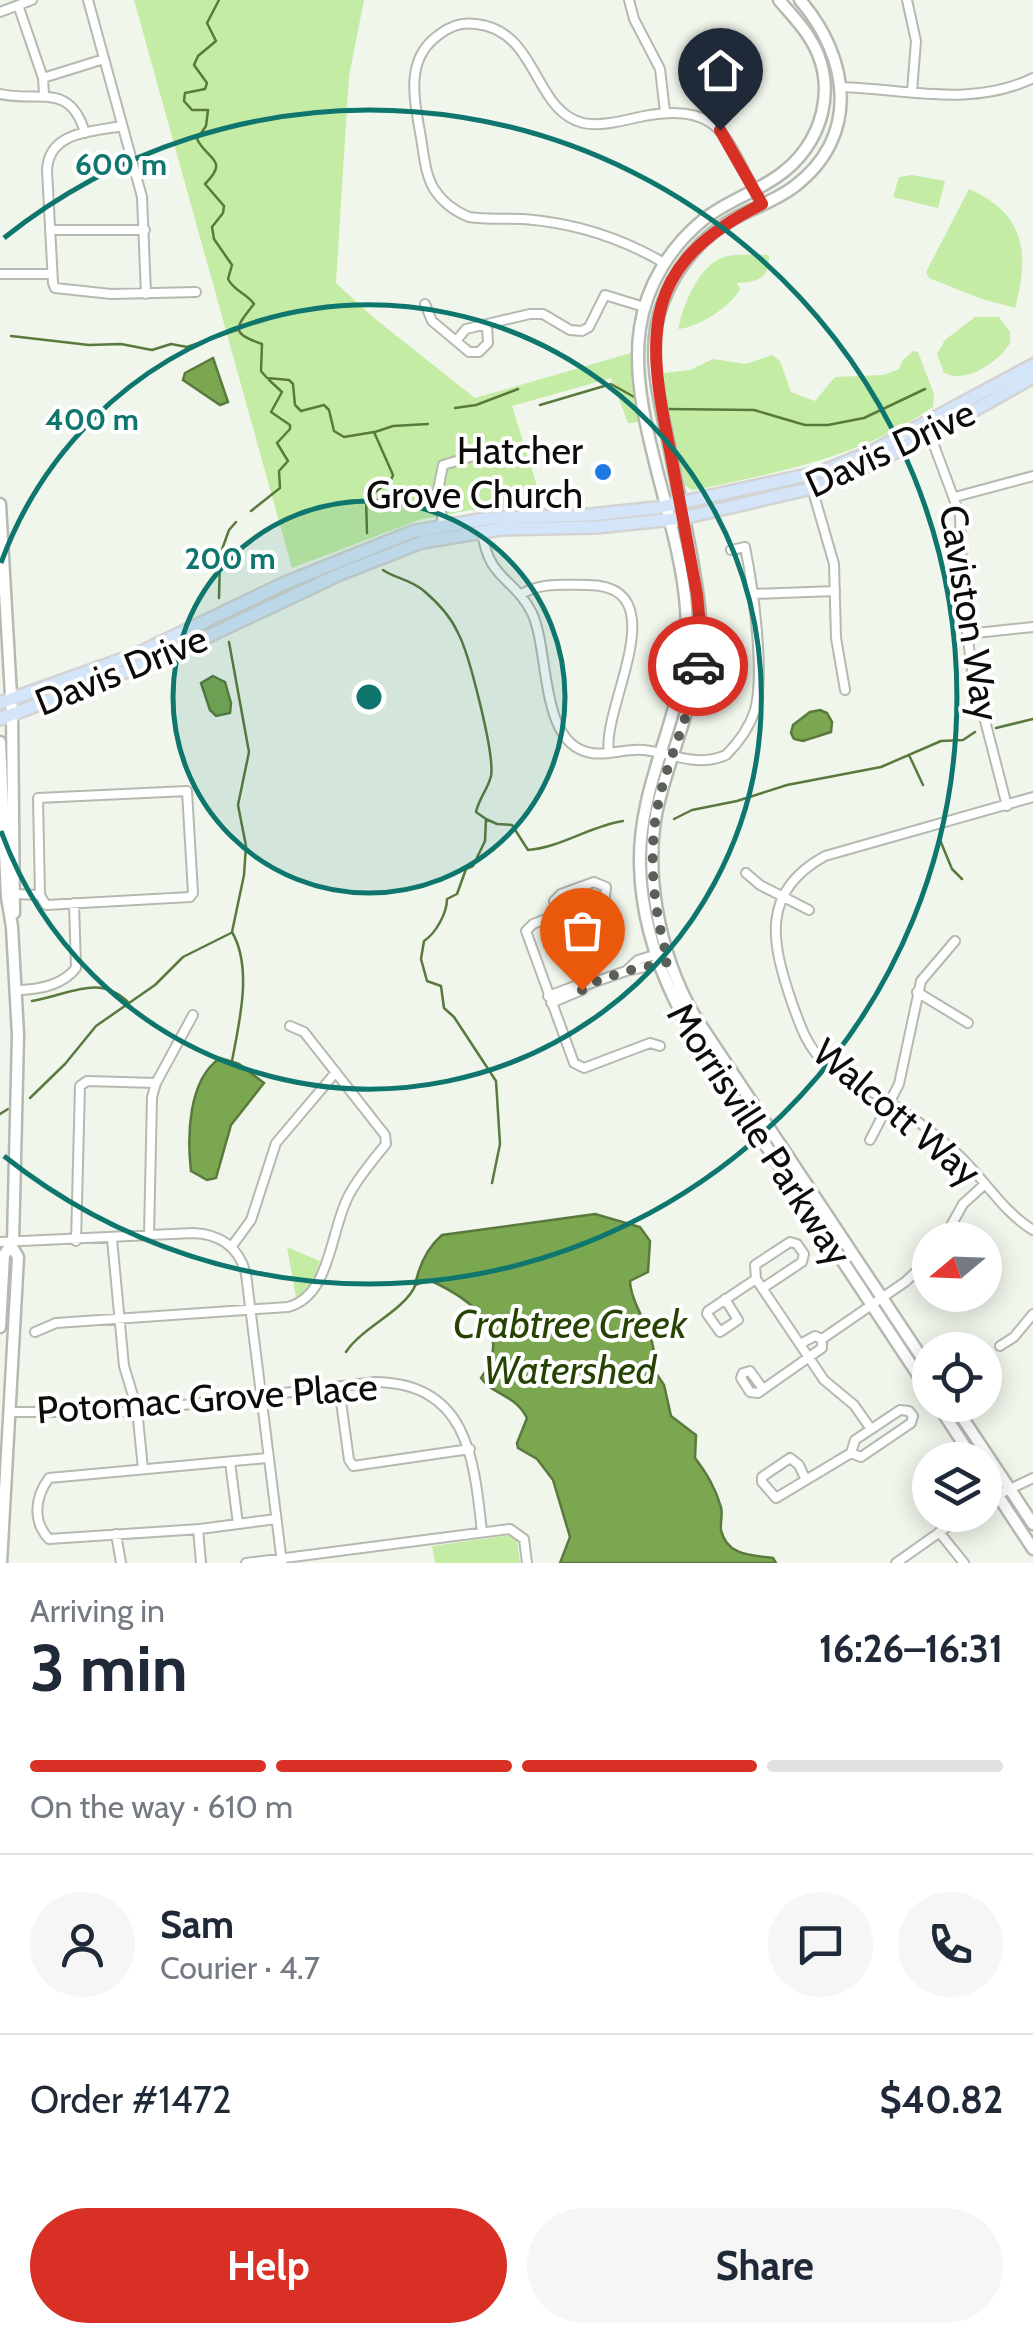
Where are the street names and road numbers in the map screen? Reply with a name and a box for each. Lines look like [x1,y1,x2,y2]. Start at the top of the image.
street label: Davis Drive [798,388,982,508]
street label: Caviston Way [930,502,1010,724]
street label: Davis Drive [28,614,214,726]
street label: Morrisville Parkway [657,994,863,1274]
street label: Walcott Way [804,1028,990,1196]
street label: Potomac Grove Place [35,1363,379,1433]

